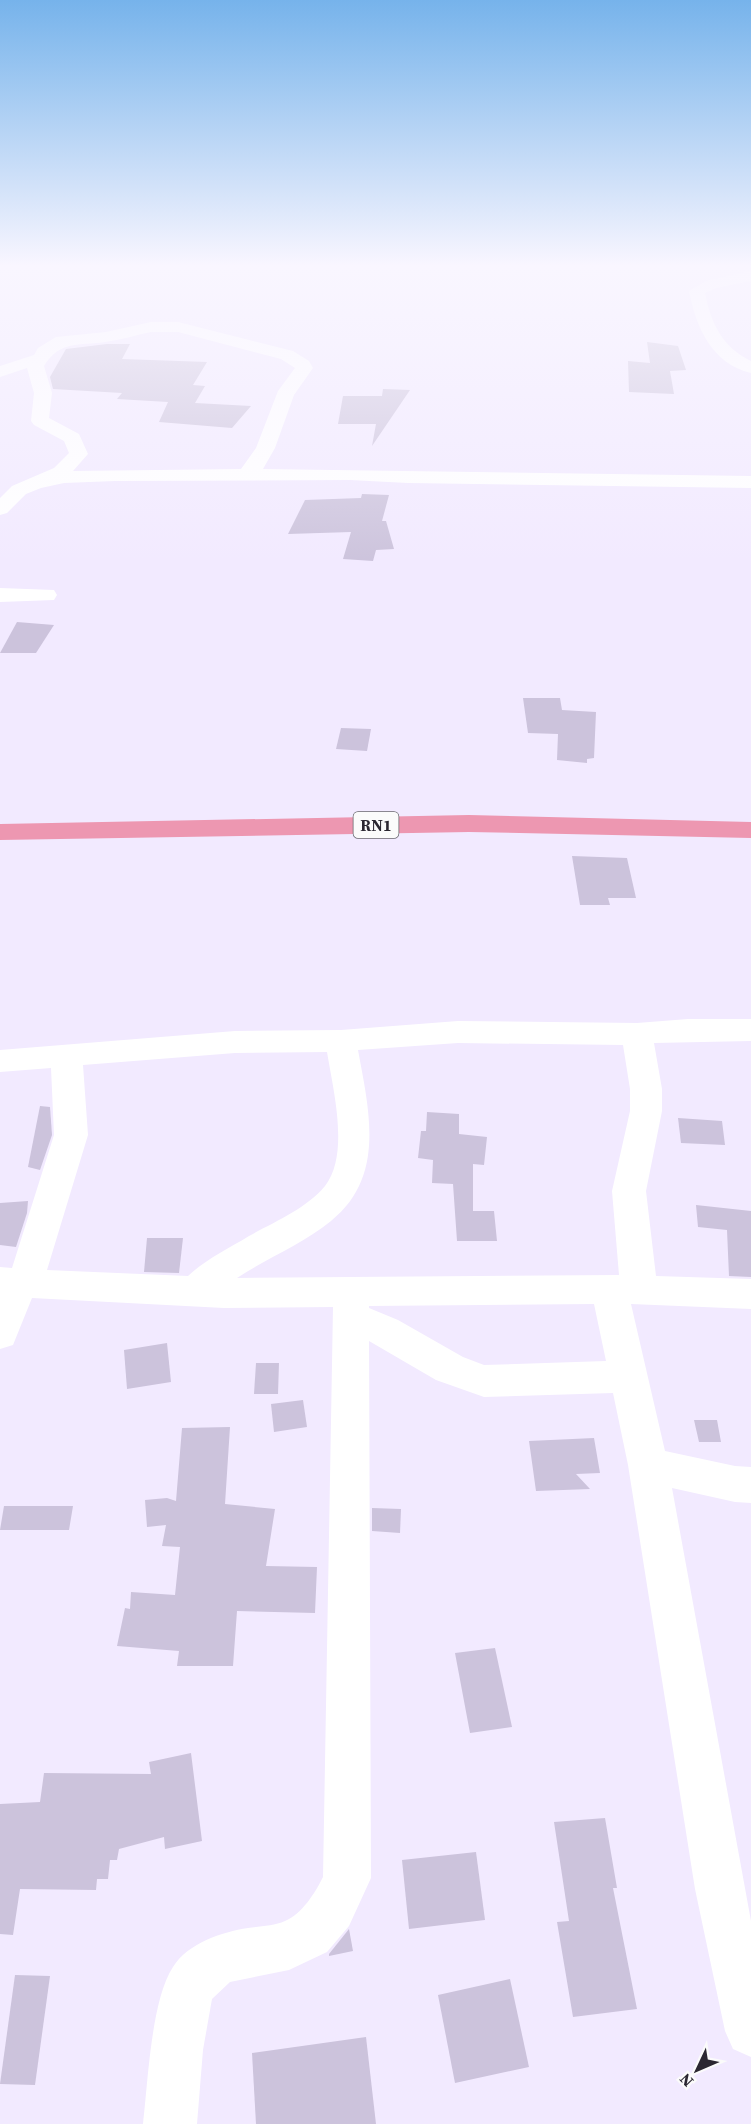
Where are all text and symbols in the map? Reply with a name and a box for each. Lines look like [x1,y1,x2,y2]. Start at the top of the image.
road number: RN1 [354,812,398,838]
north arrow [667,2040,727,2100]
text: N [674,2068,698,2092]

